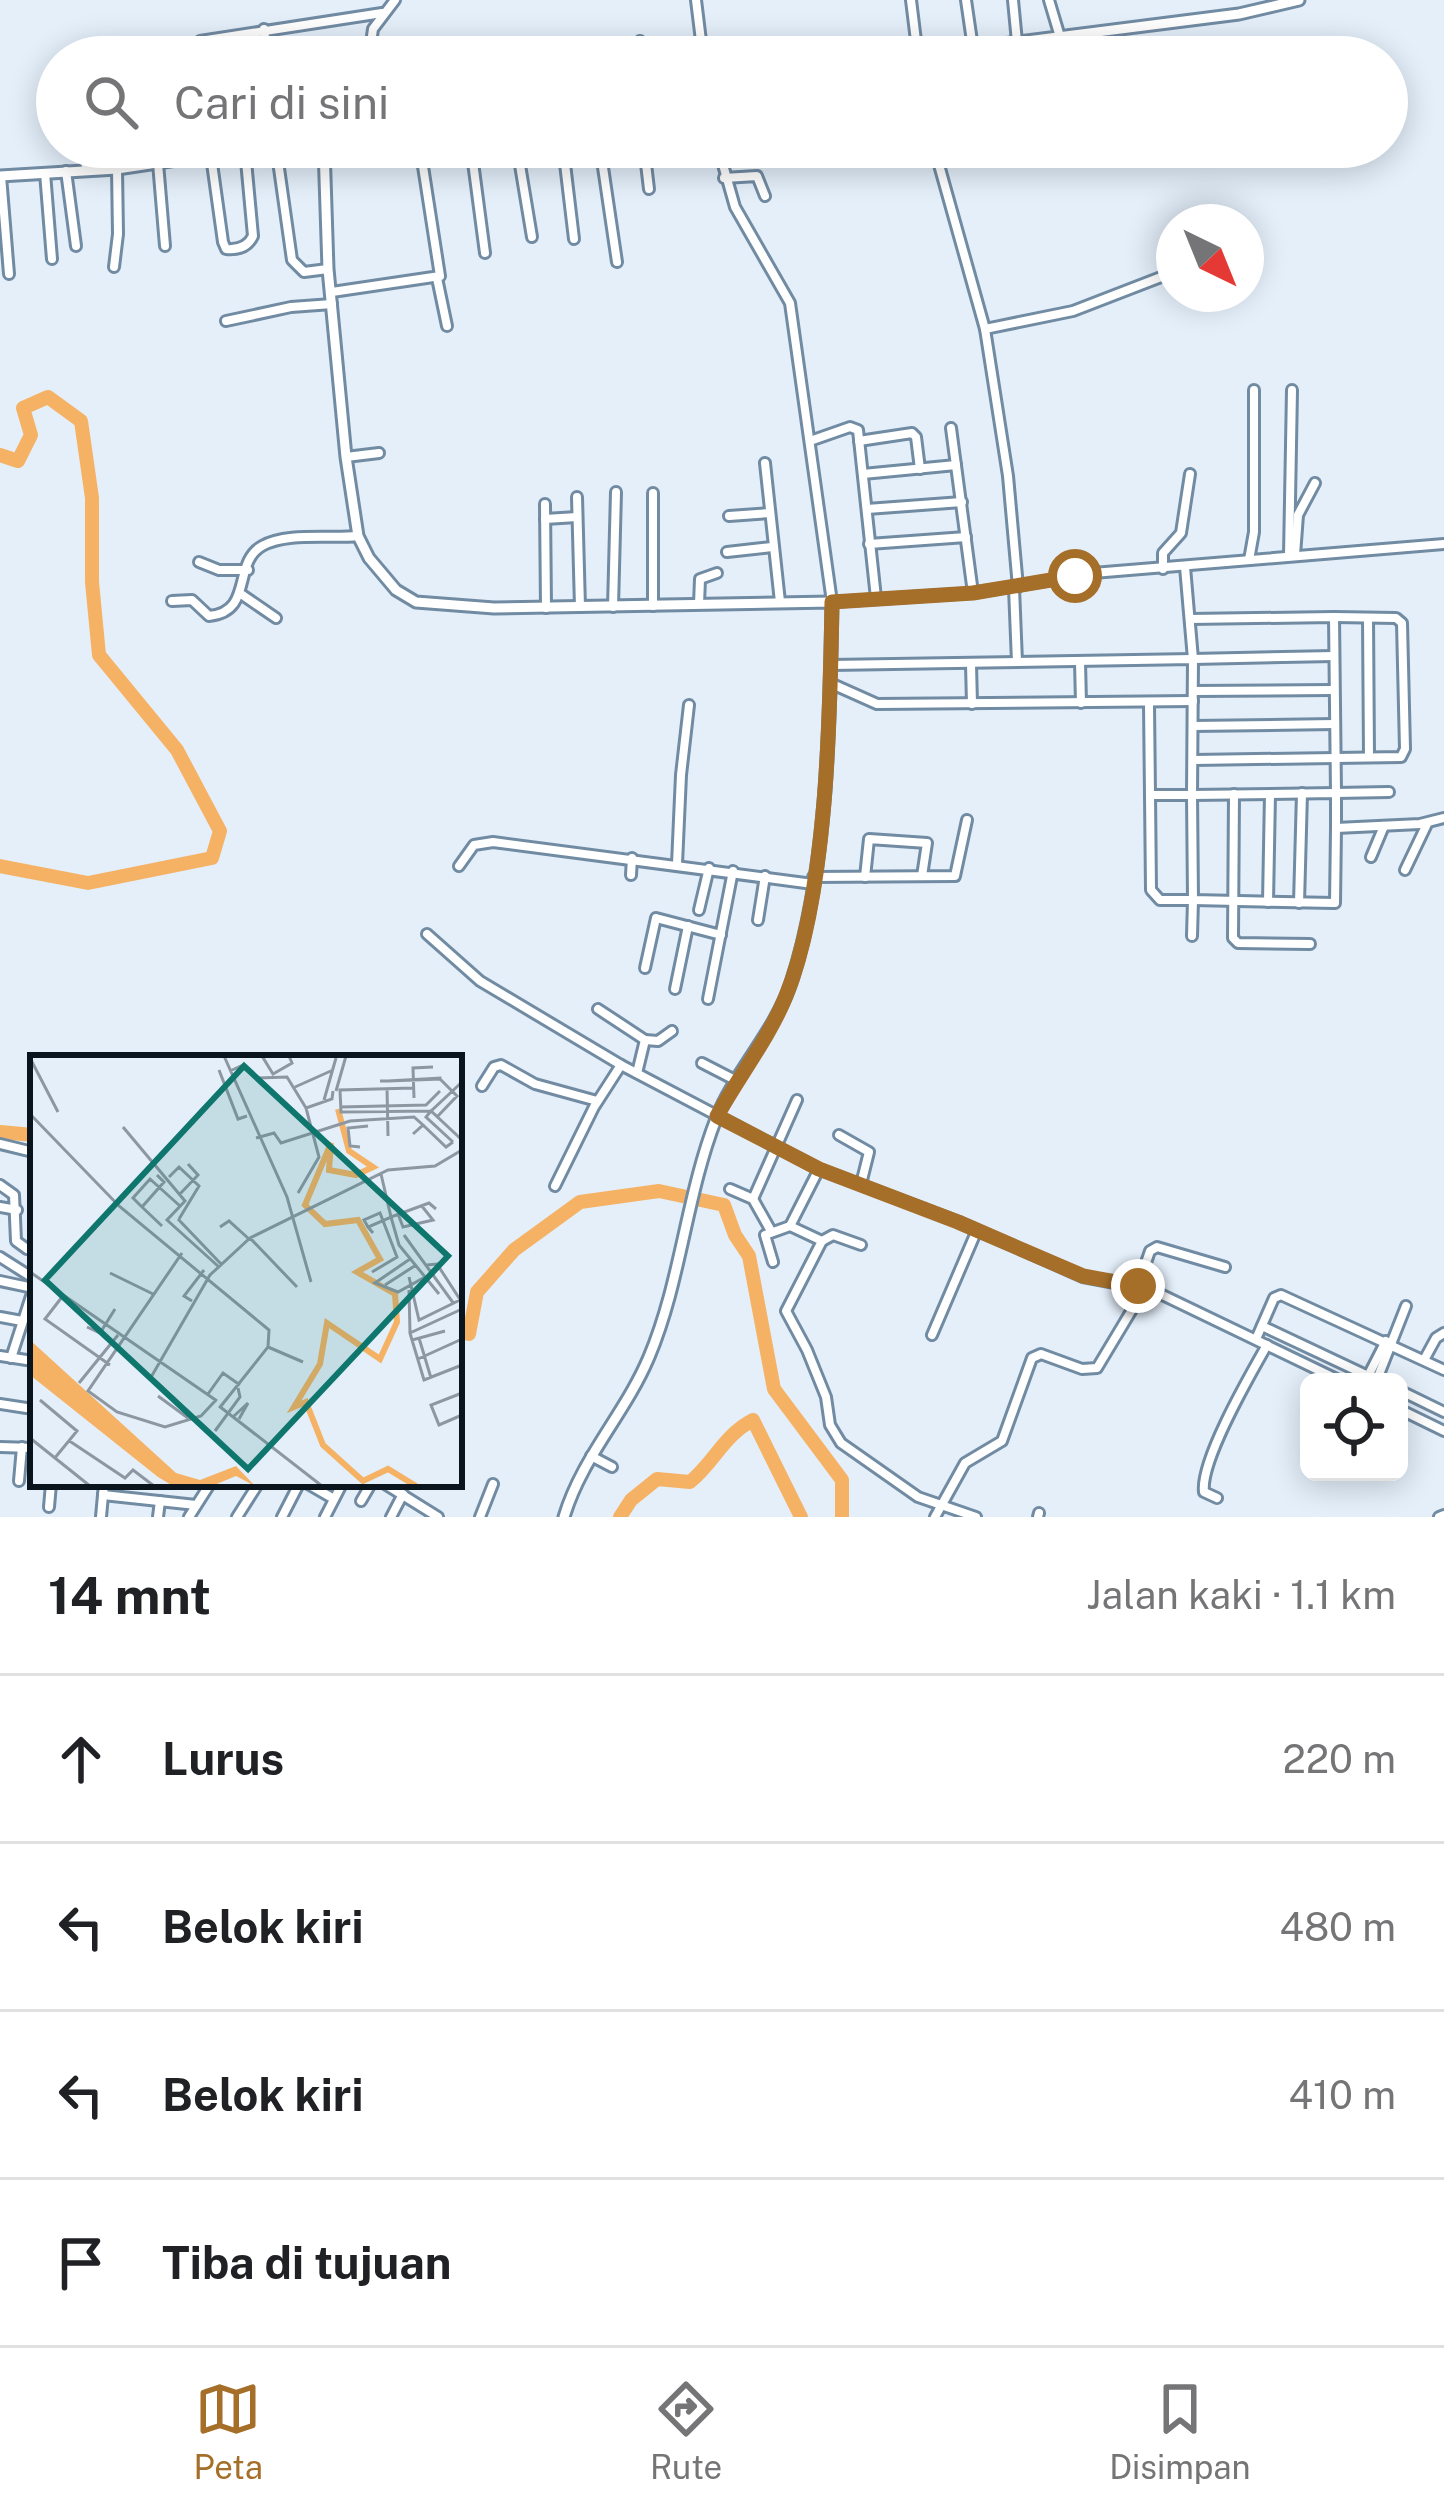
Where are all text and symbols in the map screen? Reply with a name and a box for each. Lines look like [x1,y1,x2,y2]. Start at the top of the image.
search box [36,36,1408,168]
icon: search [78,69,144,135]
text: Cari di sini [174,76,389,129]
north arrow [1156,204,1264,312]
route start [1048,549,1102,603]
inset map [30,1055,462,1487]
route end [1111,1259,1165,1313]
map controls [1300,1373,1408,1481]
button: locate [1300,1373,1408,1481]
text: 14 mnt [48,1566,211,1625]
text: Jalan kaki · 1.1 km [1086,1572,1396,1618]
icon: ahead [48,1726,114,1792]
text: Lurus [162,1732,284,1785]
text: 220 m [1282,1736,1396,1782]
icon: left [48,1894,114,1960]
text: Belok kiri [162,1900,363,1953]
text: 480 m [1279,1904,1396,1950]
icon: left [48,2062,114,2128]
text: Belok kiri [162,2068,363,2121]
text: 410 m [1289,2072,1396,2118]
icon: arrive [48,2230,114,2296]
text: Tiba di tujuan [162,2236,451,2289]
tab: Peta [193,2376,263,2486]
tab: Rute [650,2376,722,2486]
tab: Disimpan [1109,2376,1251,2486]

